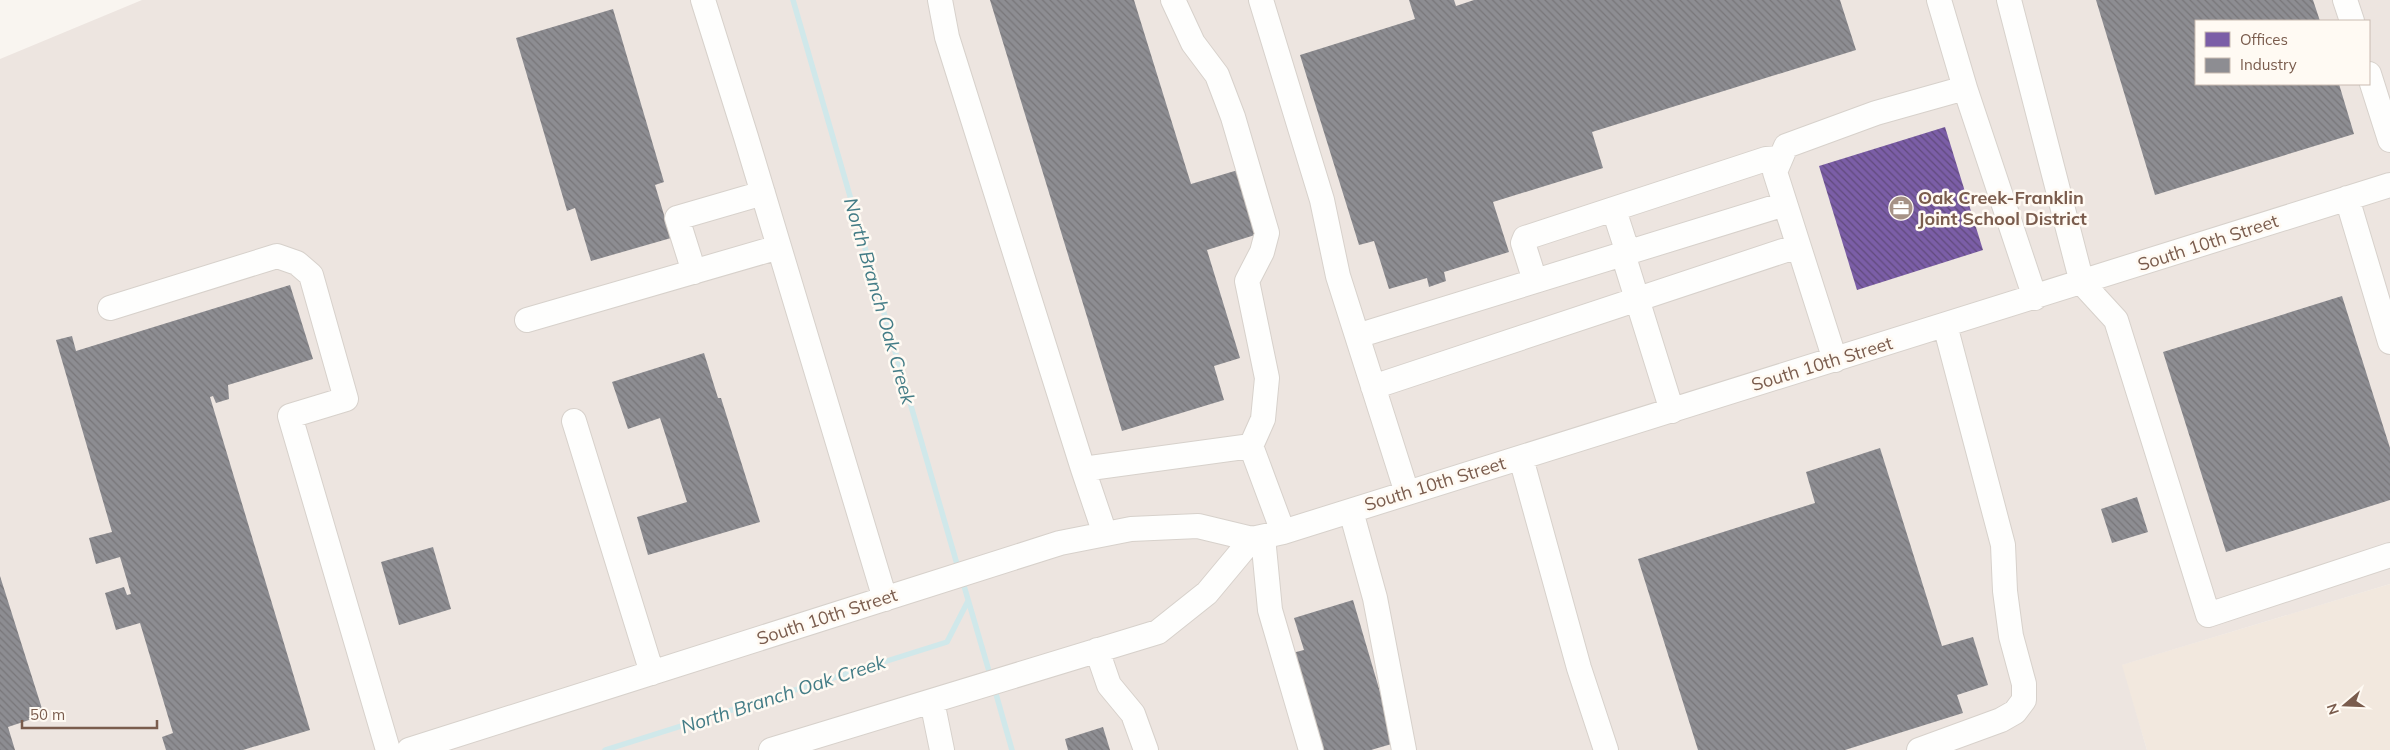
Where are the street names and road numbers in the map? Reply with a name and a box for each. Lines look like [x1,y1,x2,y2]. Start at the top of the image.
street label: South 10th Street [2135,209,2281,276]
street label: South 10th Street [1749,331,1895,396]
street label: South 10th Street [1362,451,1508,516]
street label: South 10th Street [754,583,900,650]

